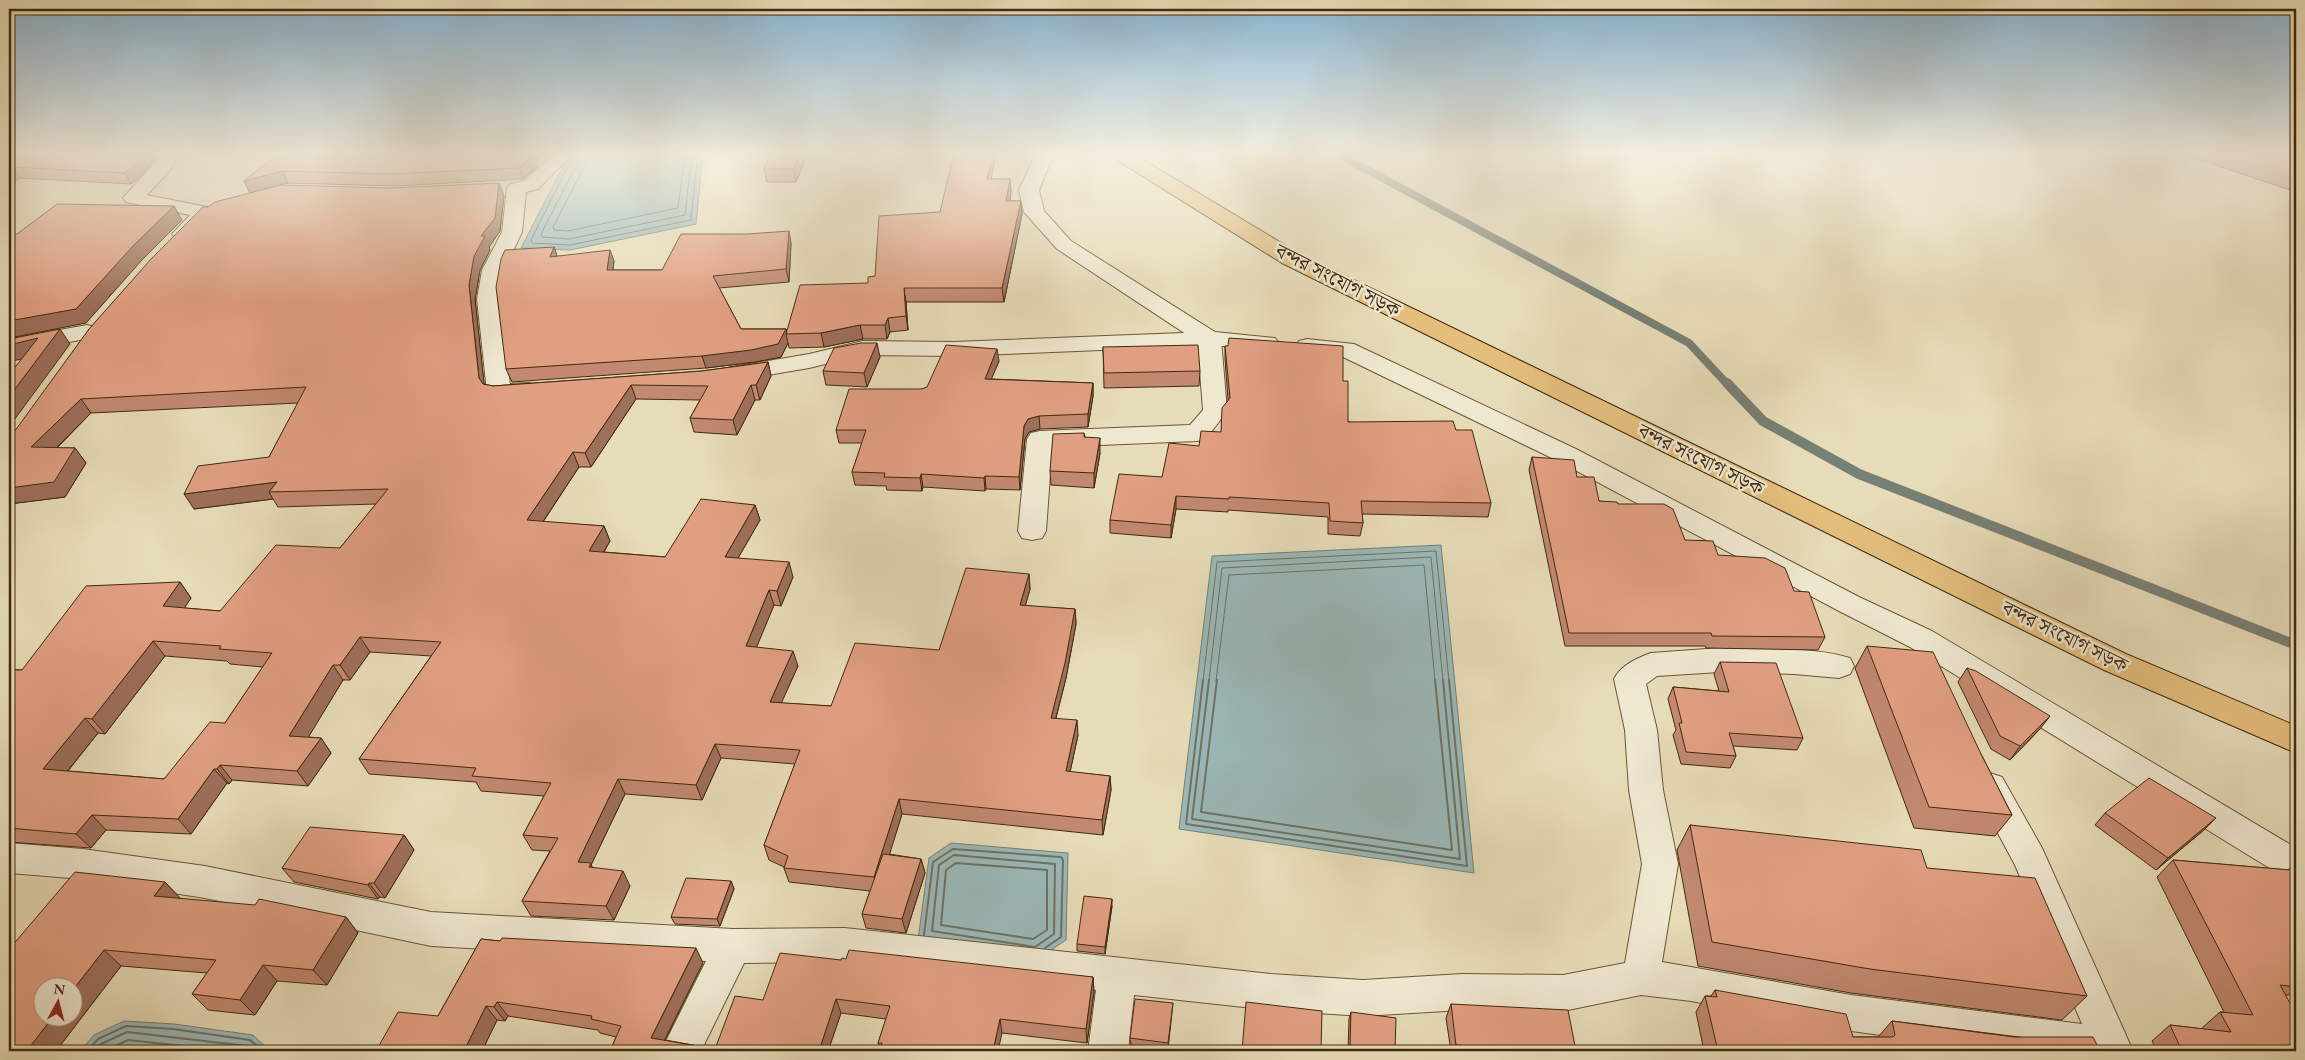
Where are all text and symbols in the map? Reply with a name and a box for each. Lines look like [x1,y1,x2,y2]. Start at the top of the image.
street label: বন্দর সংযোগ সড়ক [1270,237,1406,323]
street label: বন্দর সংযোগ সড়ক [1633,417,1769,501]
street label: বন্দর সংযোগ সড়ক [1997,594,2133,678]
north arrow [32,978,82,1028]
text: N [53,979,67,999]

